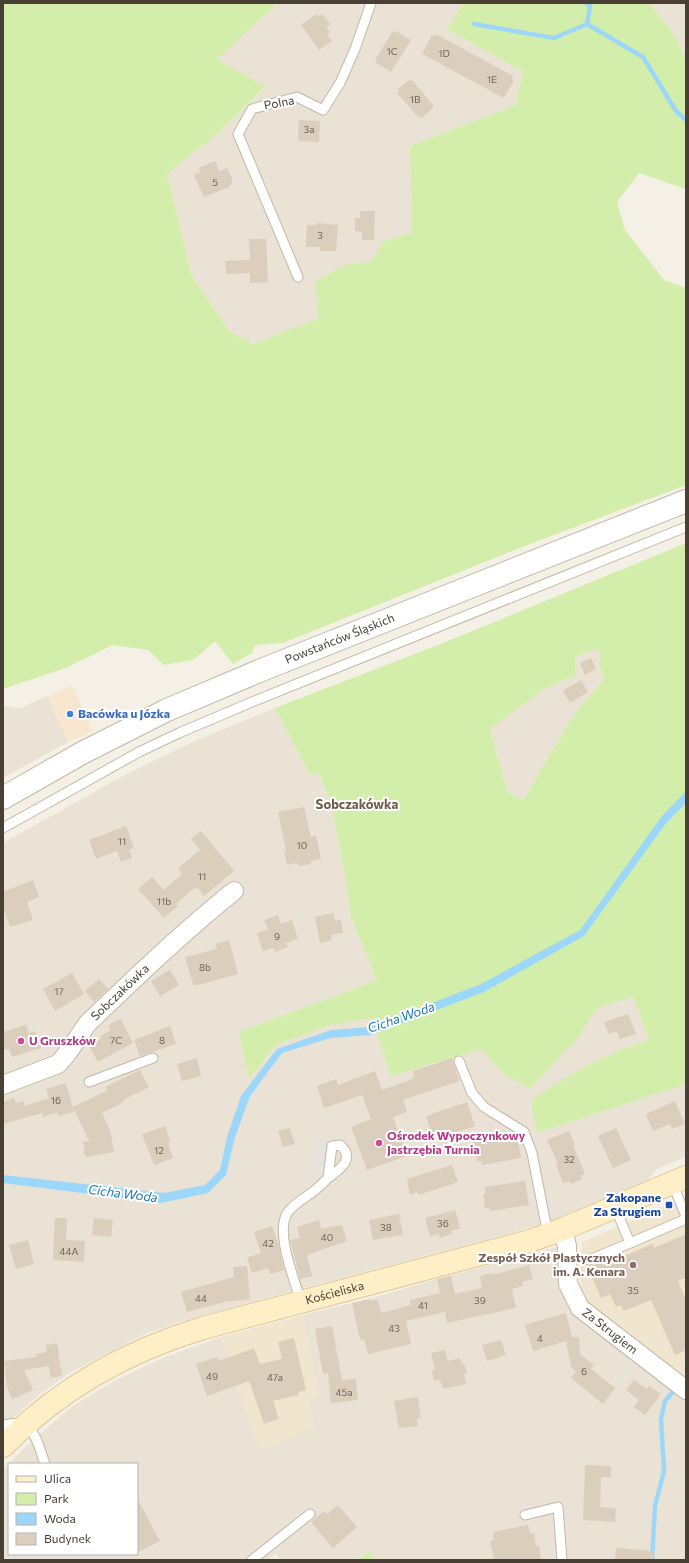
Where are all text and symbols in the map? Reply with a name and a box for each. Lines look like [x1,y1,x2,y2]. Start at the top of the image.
house number: 1C [386,45,398,57]
house number: 1D [438,47,450,59]
house number: 1E [487,73,497,85]
street label: Polna [262,92,295,112]
house number: 1B [410,93,421,105]
house number: 3a [304,123,314,135]
house number: 5 [212,176,218,188]
house number: 3 [317,229,323,241]
street label: Powstańców Śląskich [283,610,396,666]
place label: Bacówka u Józka [78,706,170,721]
marker: Bacówka u Józka [65,709,75,719]
district label: Sobczakówka [316,796,399,812]
house number: 11 [118,835,126,847]
house number: 10 [297,839,307,851]
house number: 11 [198,870,206,882]
house number: 11b [157,895,171,907]
house number: 9 [274,930,280,942]
street label: Sobczakówka [87,961,152,1023]
house number: 8b [199,961,211,973]
house number: 17 [54,985,64,997]
water label: Cicha Woda [365,998,437,1036]
place label: U Gruszków [29,1033,96,1047]
house number: 7C [110,1034,122,1046]
house number: 8 [159,1034,165,1046]
marker: U Gruszków [16,1036,26,1046]
house number: 16 [51,1094,61,1106]
place label: Ośrodek Wypoczynkowy Jastrzębia Turnia [387,1128,526,1157]
marker: Ośrodek Wypoczynkowy Jastrzębia Turnia [374,1138,384,1148]
house number: 12 [154,1144,164,1156]
house number: 32 [563,1153,575,1165]
water label: Cicha Woda [87,1181,159,1205]
place label: Zakopane Za Strugiem [593,1190,661,1218]
marker: Zakopane Za Strugiem [664,1200,674,1210]
house number: 36 [437,1217,449,1229]
house number: 38 [380,1221,392,1233]
house number: 40 [321,1231,333,1243]
house number: 42 [262,1237,274,1249]
house number: 44A [60,1245,79,1257]
place label: Zespół Szkół Plastycznych im. A. Kenara [478,1250,625,1278]
marker: Zespół Szkół Plastycznych im. A. Kenara [628,1260,638,1270]
street label: Kościeliska [304,1278,365,1306]
house number: 35 [627,1284,639,1296]
house number: 44 [195,1292,207,1304]
house number: 39 [474,1294,486,1306]
house number: 41 [418,1299,428,1311]
street label: Za Strugiem [580,1304,641,1356]
house number: 43 [388,1322,400,1334]
house number: 4 [537,1332,543,1344]
house number: 6 [581,1365,587,1377]
house number: 49 [206,1370,218,1382]
house number: 47a [267,1371,283,1383]
house number: 45a [336,1386,352,1398]
legend [8,1463,138,1555]
text: Ulica [44,1471,71,1485]
text: Park [44,1491,70,1505]
text: Woda [44,1511,76,1525]
text: Budynek [44,1531,92,1545]

